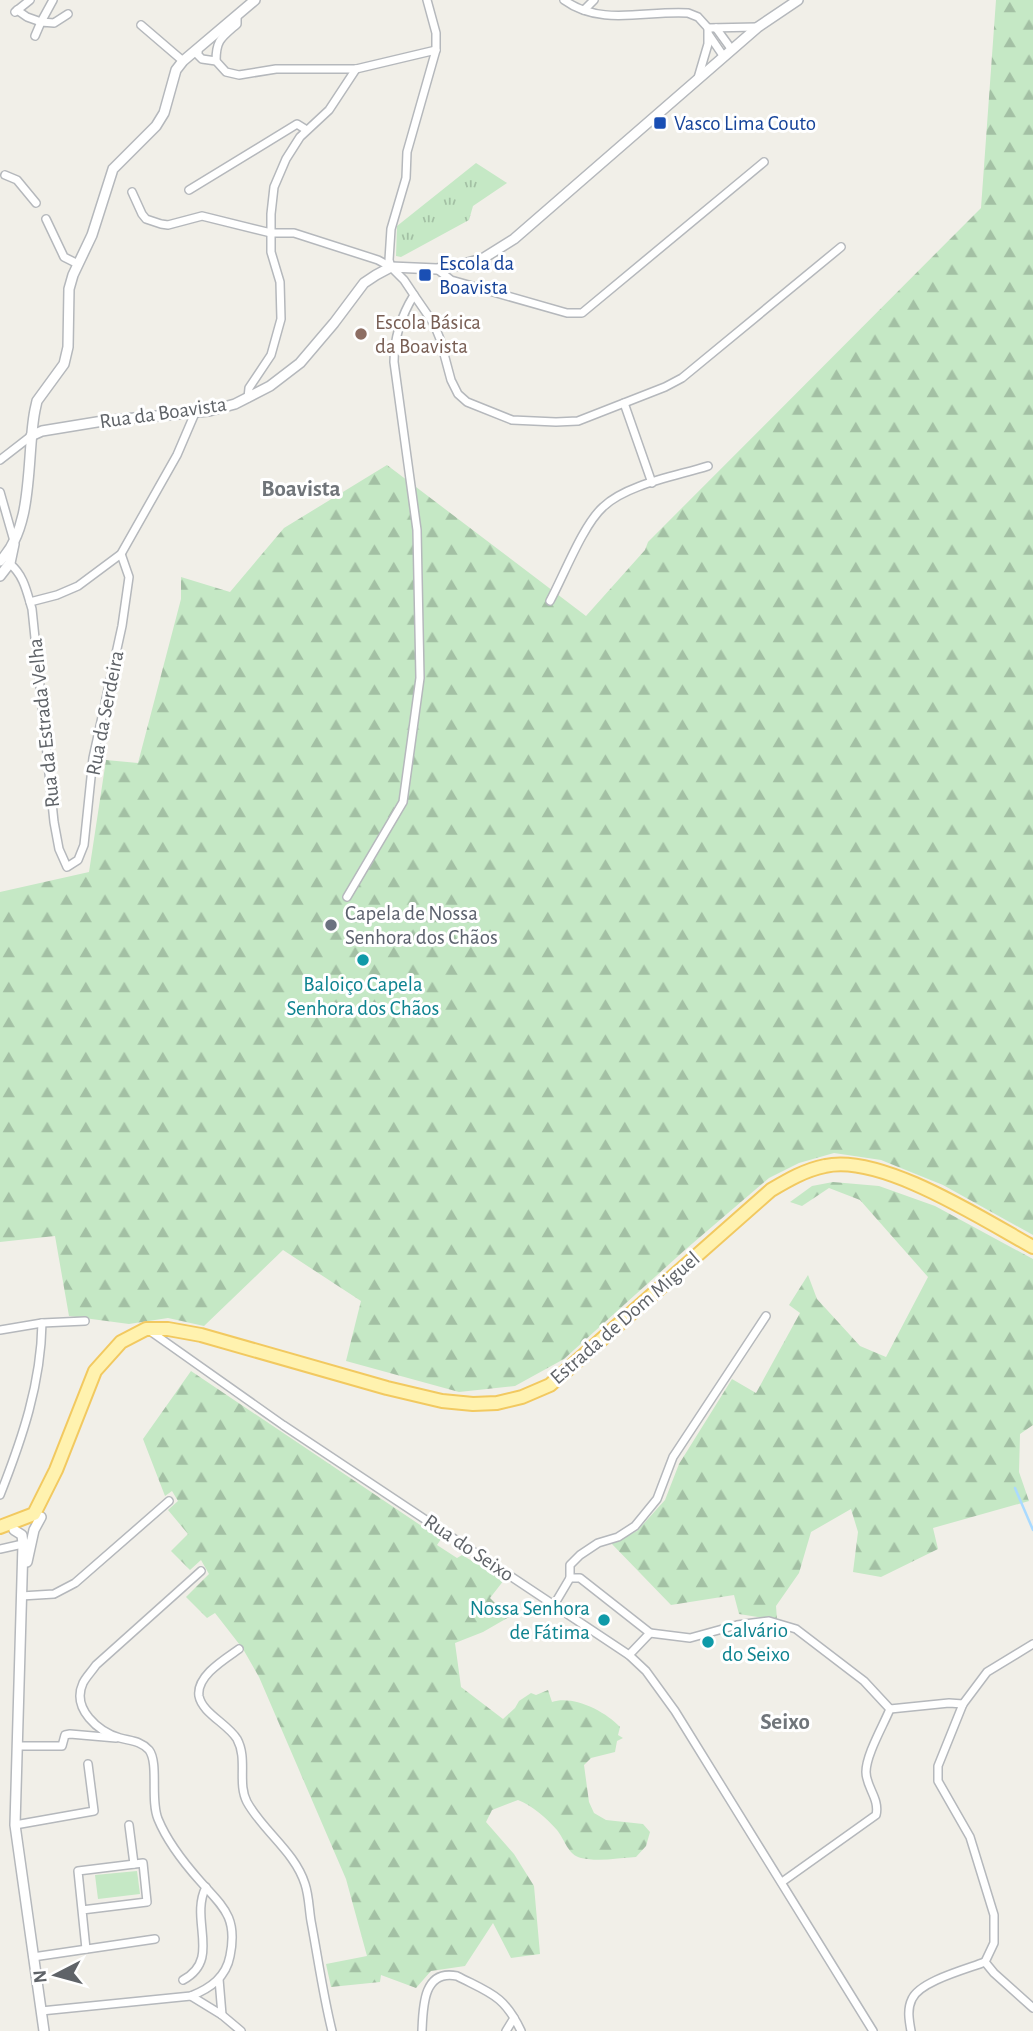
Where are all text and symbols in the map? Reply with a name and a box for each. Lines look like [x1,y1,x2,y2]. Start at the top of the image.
place label: Vasco Lima Couto [674,113,816,134]
marker: Vasco Lima Couto [652,115,668,131]
place label: Escola da Boavista [439,253,515,298]
marker: Escola da Boavista [417,267,433,283]
place label: Escola Básica da Boavista [375,312,481,357]
marker: Escola Básica da Boavista [353,326,369,342]
street label: Rua da Boavista [98,394,228,432]
district label: Boavista [261,478,341,501]
street label: Rua da Estrada Velha [25,637,63,809]
street label: Rua da Serdeira [83,648,127,777]
place label: Capela de Nossa Senhora dos Chãos [345,903,498,948]
marker: Capela de Nossa Senhora dos Chãos [323,917,339,933]
marker: Baloiço Capela Senhora dos Chãos [355,952,371,968]
place label: Baloiço Capela Senhora dos Chãos [287,974,439,1019]
street label: Estrada de Dom Miguel [546,1248,704,1388]
street label: Rua do Seixo [420,1510,518,1586]
place label: Nossa Senhora de Fátima [470,1598,590,1643]
marker: Nossa Senhora de Fátima [596,1612,612,1628]
place label: Calvário do Seixo [722,1620,790,1665]
marker: Calvário do Seixo [700,1634,716,1650]
district label: Seixo [760,1711,810,1734]
north arrow [21,1940,91,2010]
text: N [30,1969,51,1984]

